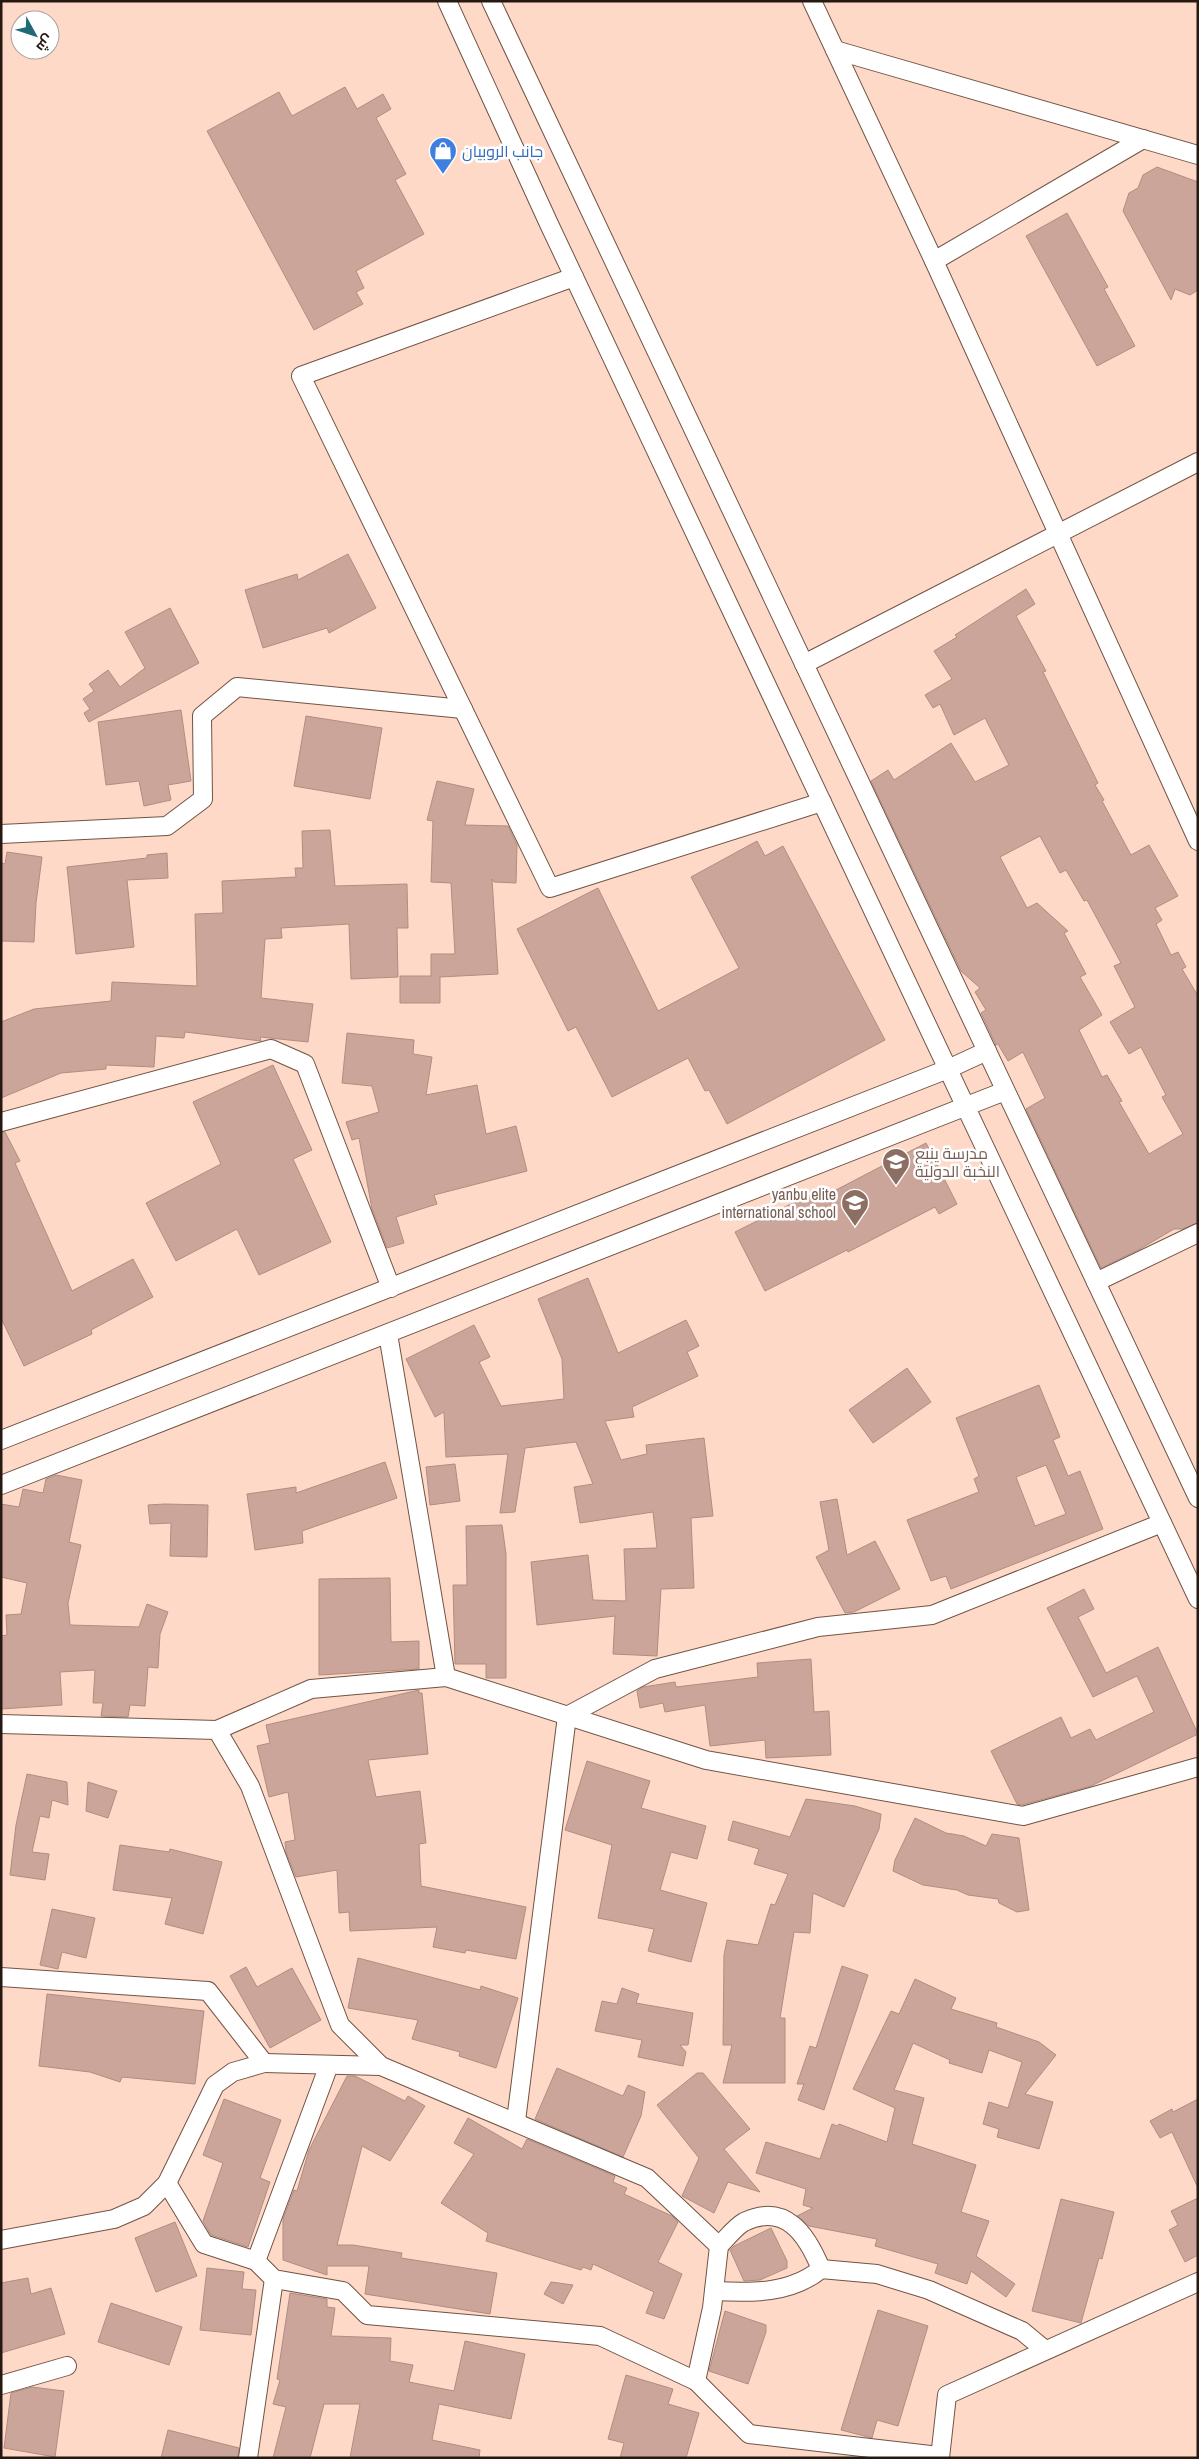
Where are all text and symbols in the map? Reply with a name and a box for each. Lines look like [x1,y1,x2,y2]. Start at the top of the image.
north arrow [10,10,60,60]
text: ش [32,31,58,56]
shop icon: جانب الروبيان [428,136,458,175]
place label: جانب الروبيان [462,140,543,162]
place label: مدرسة ينبع النخبة الدولية [915,1142,1000,1182]
school or university icon: مدرسة ينبع النخبة الدولية [881,1147,911,1186]
place label: yanbu elite international school [721,1183,836,1223]
school or university icon: yanbu elite international school [840,1188,870,1227]

